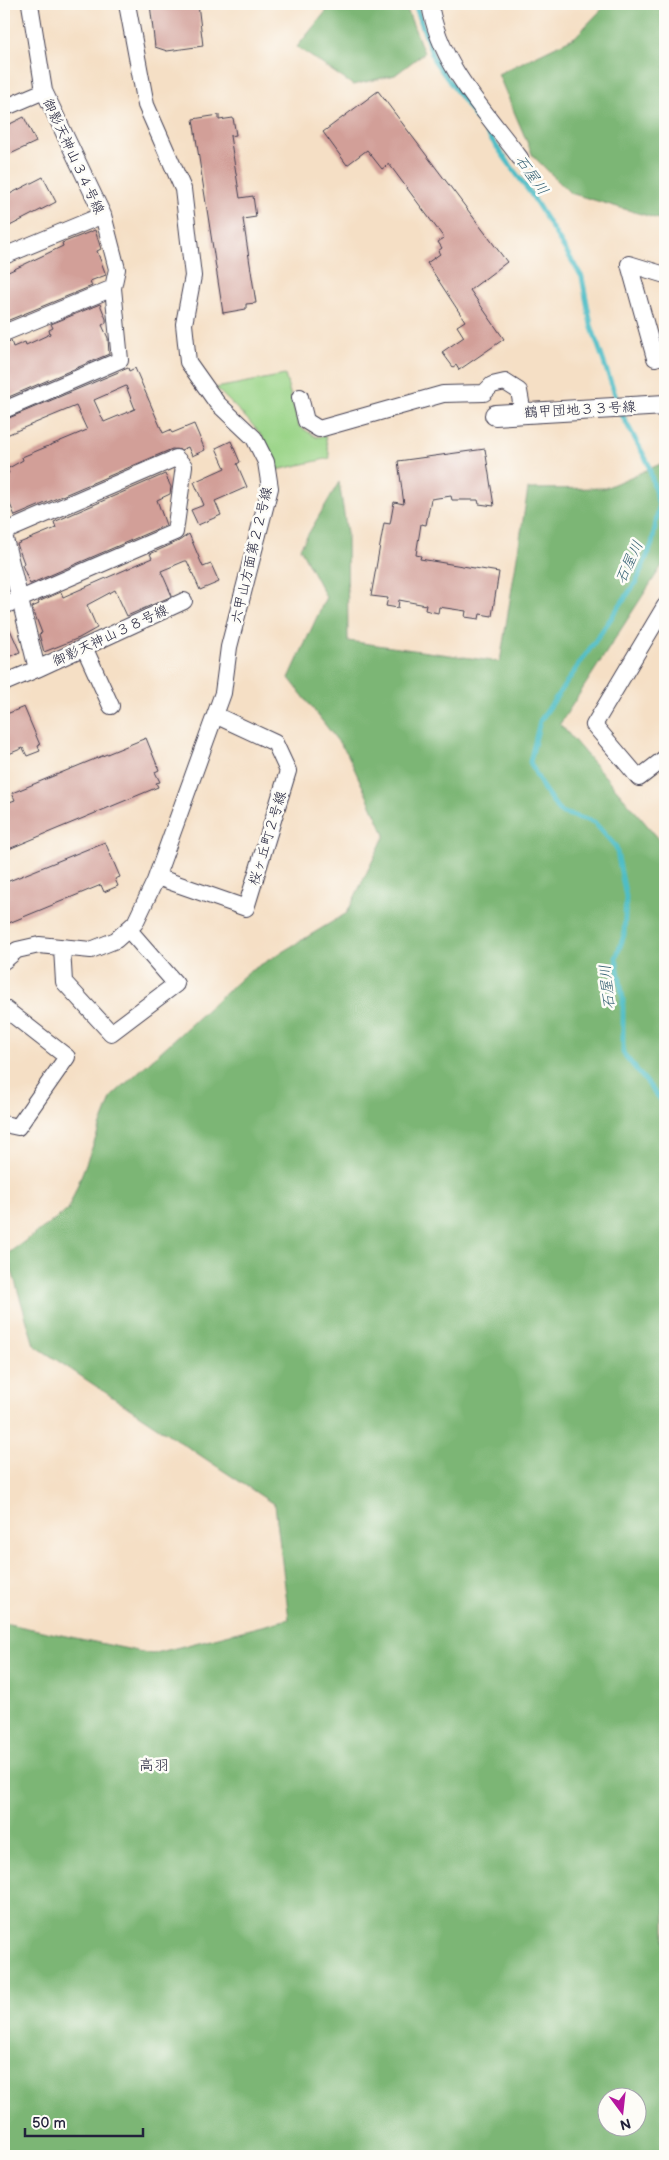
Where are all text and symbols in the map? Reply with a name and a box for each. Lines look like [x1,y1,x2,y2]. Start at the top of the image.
street label: 御影天神山３４号線 [39,96,108,217]
water label: 石屋川 [511,151,552,199]
street label: 鶴甲団地３３号線 [524,398,636,421]
street label: 六甲山方面第２２号線 [227,485,276,625]
water label: 石屋川 [611,538,648,587]
street label: 御影天神山３８号線 [50,601,171,670]
street label: 桜ヶ丘町２号線 [245,789,290,887]
water label: 石屋川 [596,964,619,1010]
district label: 高羽 [139,1756,169,1775]
north arrow [596,2088,646,2138]
scale bar [25,2105,142,2137]
text: 50 m [32,2114,66,2133]
text: N [618,2115,633,2134]

